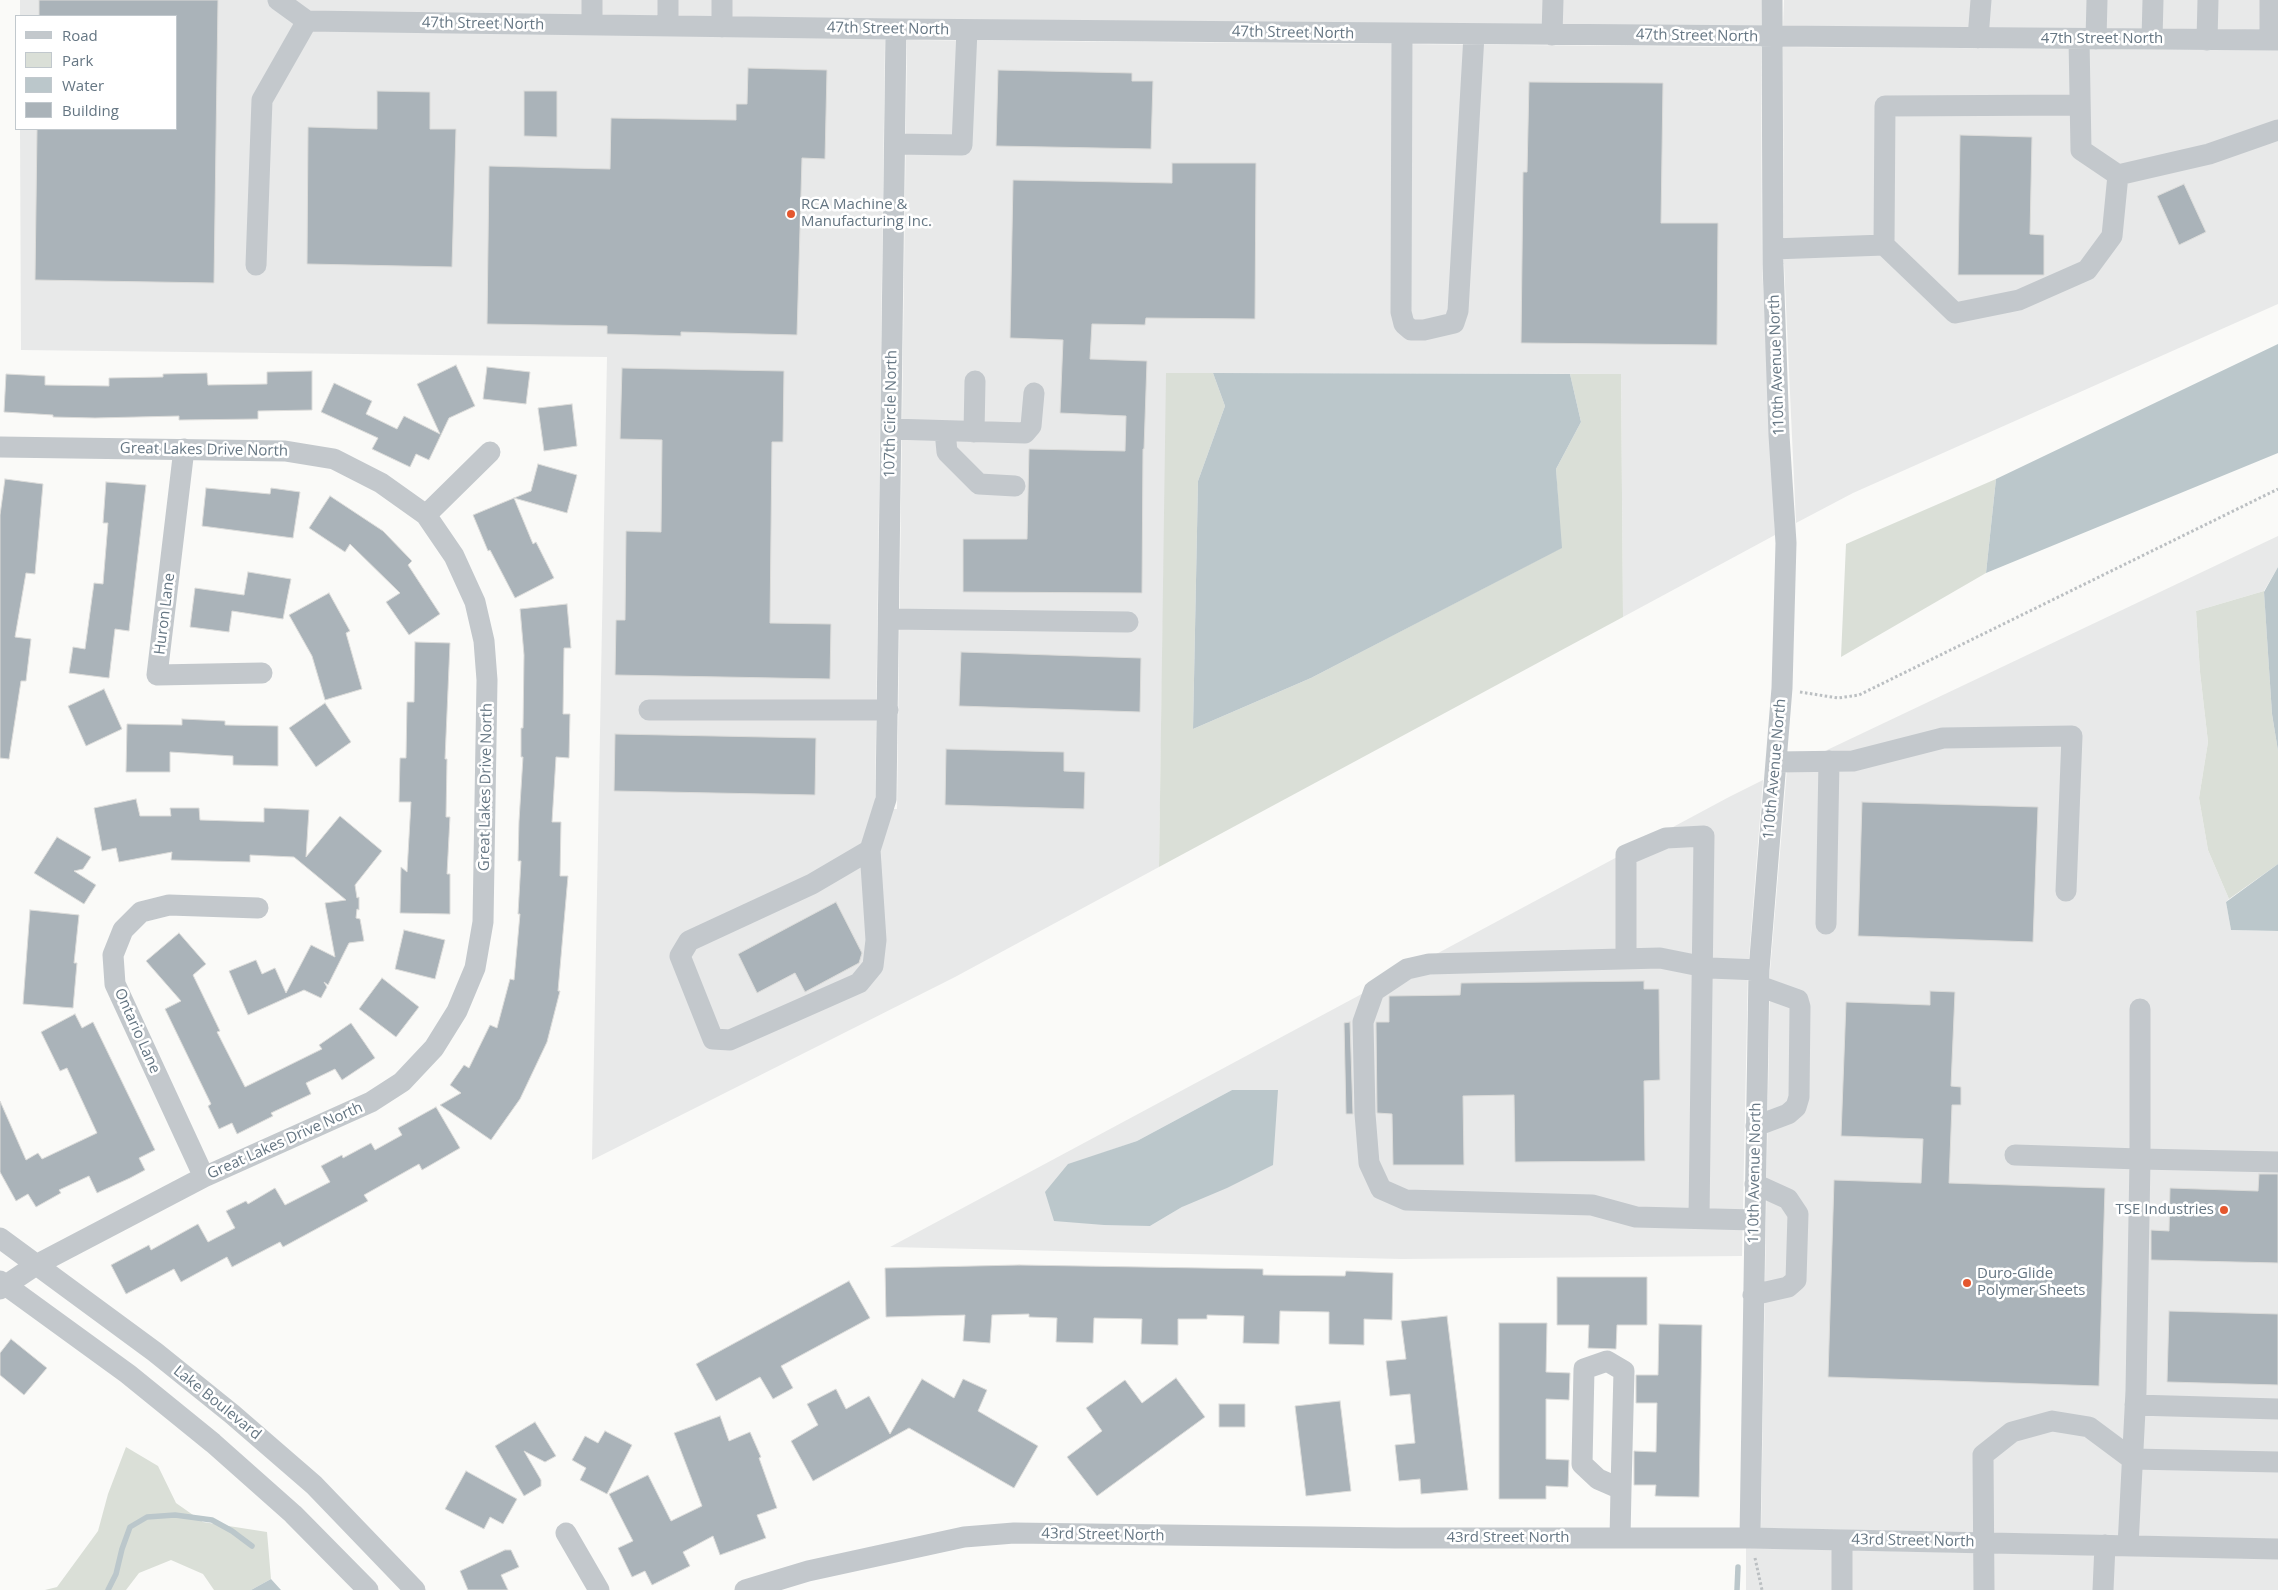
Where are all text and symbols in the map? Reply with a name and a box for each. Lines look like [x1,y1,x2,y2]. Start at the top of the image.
street label: 47th Street North [422,14,544,34]
legend [15,15,178,130]
street label: 47th Street North [827,19,949,39]
street label: 47th Street North [1232,23,1354,43]
text: Road [62,25,98,45]
street label: 47th Street North [1636,26,1758,46]
street label: 47th Street North [2041,30,2163,48]
text: Park [62,50,93,70]
text: Water [62,75,104,95]
text: Building [62,100,119,120]
place label: RCA Machine & Manufacturing Inc. [801,196,932,231]
marker: RCA Machine & Manufacturing Inc. [785,208,797,220]
street label: 110th Avenue North [1766,294,1788,436]
street label: 107th Circle North [881,350,901,478]
street label: Great Lakes Drive North [120,440,288,460]
street label: Huron Lane [151,572,179,656]
street label: 110th Avenue North [1760,698,1790,840]
street label: Great Lakes Drive North [476,703,496,871]
street label: Ontario Lane [110,986,164,1076]
street label: Great Lakes Drive North [205,1099,365,1183]
street label: 110th Avenue North [1745,1102,1765,1244]
place label: TSE Industries [2116,1201,2214,1219]
marker: TSE Industries [2218,1204,2230,1216]
place label: Duro-Glide Polymer Sheets [1977,1265,2085,1300]
marker: Duro-Glide Polymer Sheets [1961,1277,1973,1289]
street label: Lake Boulevard [170,1362,264,1444]
street label: 43rd Street North [1041,1525,1165,1545]
street label: 43rd Street North [1446,1529,1570,1547]
street label: 43rd Street North [1851,1531,1975,1551]

